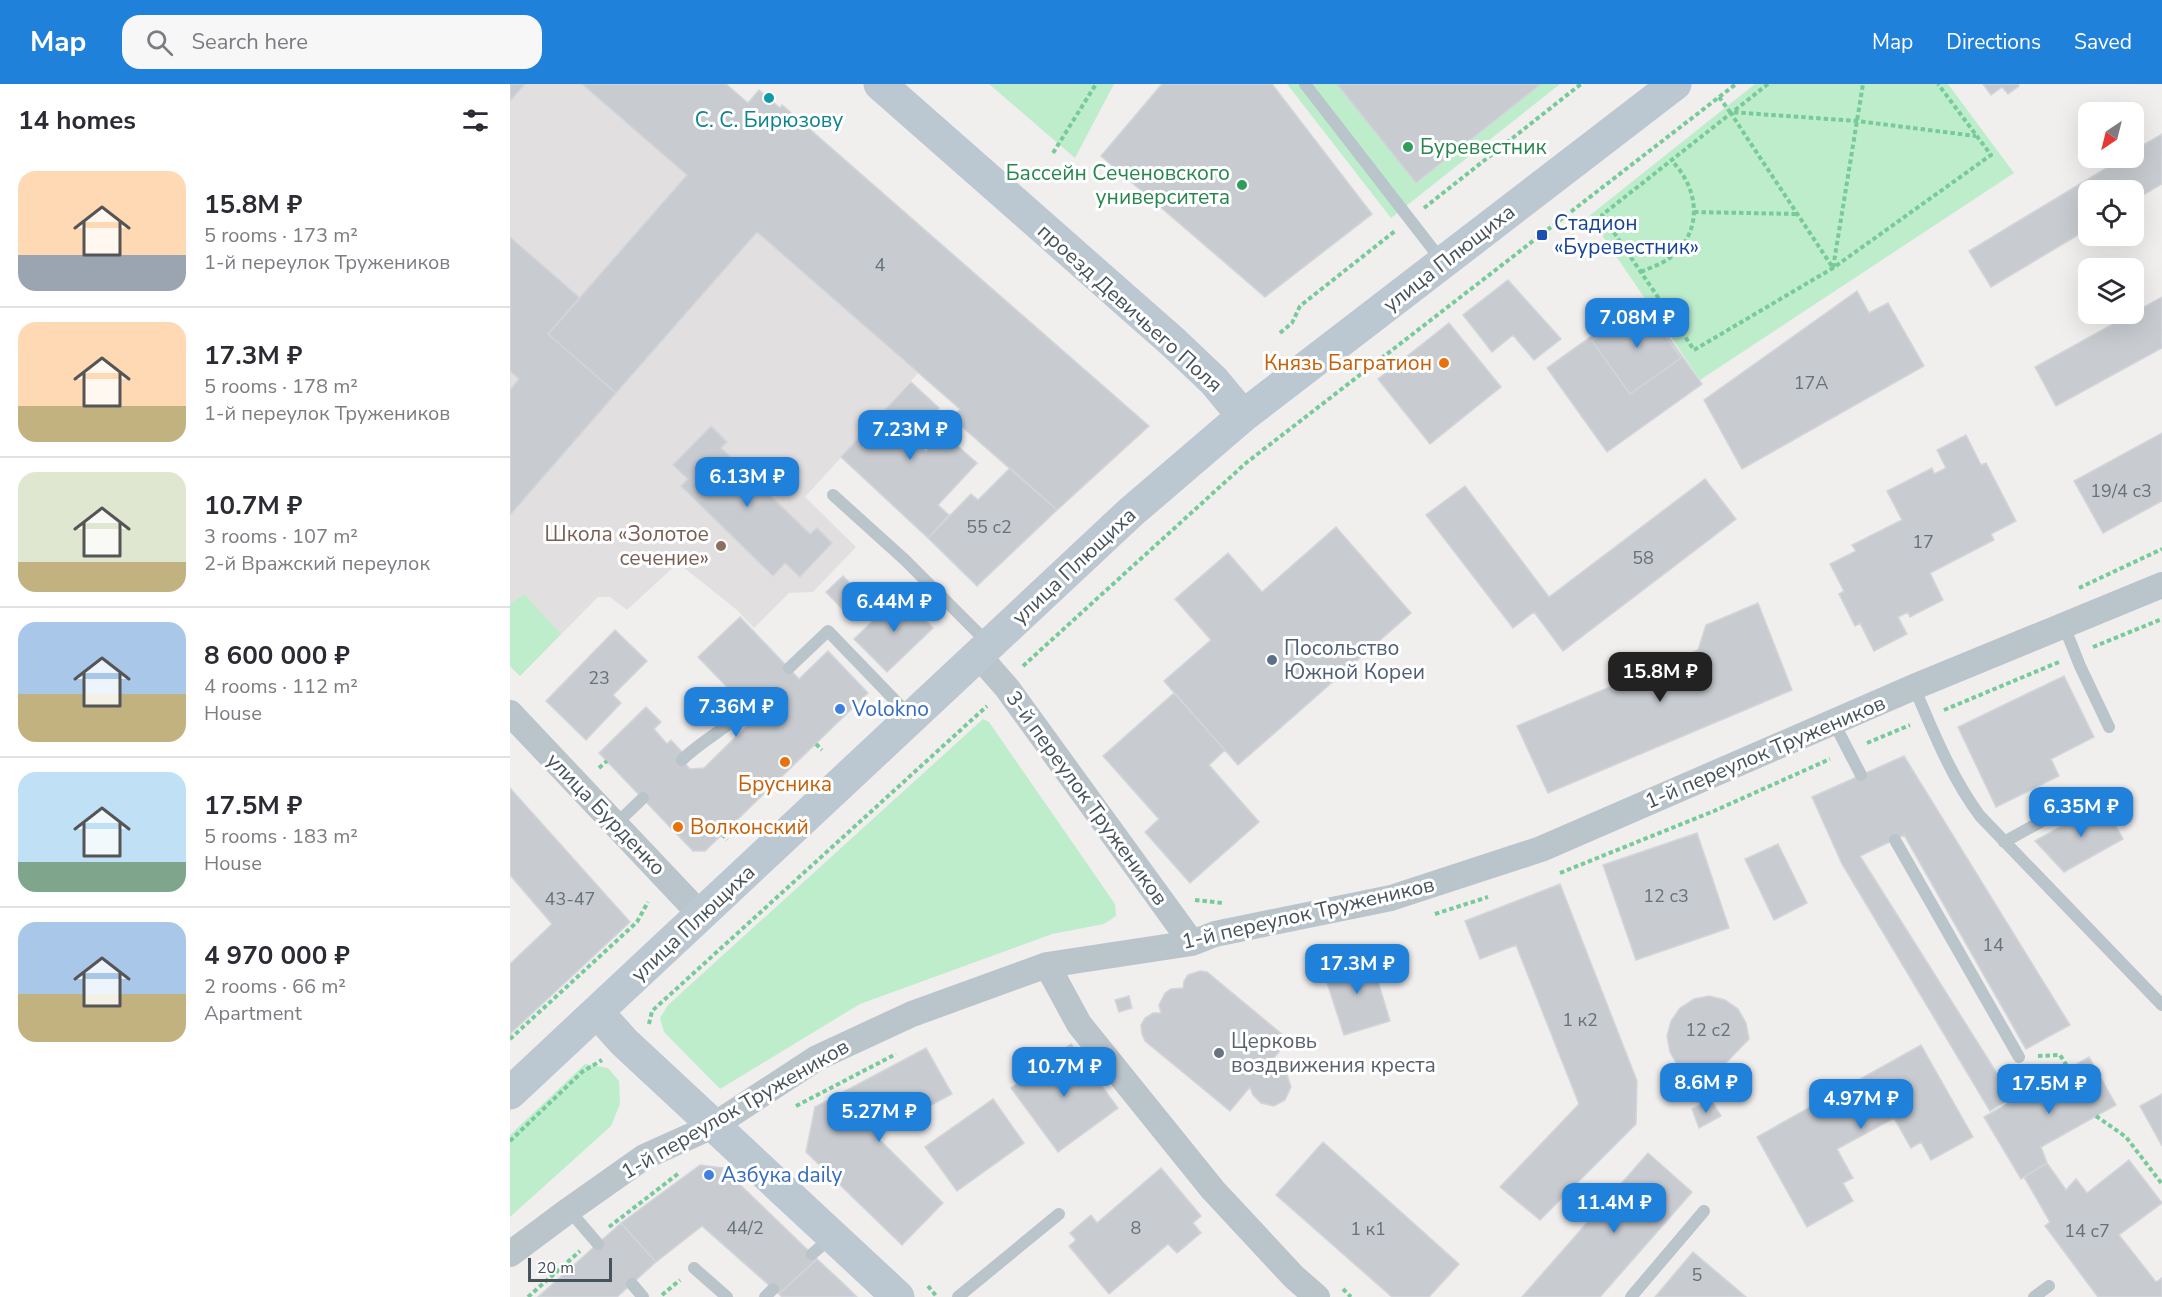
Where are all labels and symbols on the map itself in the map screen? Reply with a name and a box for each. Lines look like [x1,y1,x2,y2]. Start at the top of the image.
marker: С. С. Бирюзову [762,91,776,105]
north arrow [2078,102,2144,168]
place label: С. С. Бирюзову [695,106,843,134]
place label: Буревестник [1420,133,1547,161]
marker: Буревестник [1401,140,1415,154]
place label: Бассейн Сеченовского университета [1006,159,1230,211]
marker: Бассейн Сеченовского университета [1235,178,1249,192]
street label: улица Плющиха [1377,198,1521,318]
place label: Стадион «Буревестник» [1554,209,1699,261]
street label: проезд Девичьего Поля [1032,217,1228,399]
marker: Стадион «Буревестник» [1535,228,1549,242]
house number: 4 [875,253,886,277]
pin: 7.08M ₽ [1582,298,1692,349]
place label: Князь Багратион [1264,349,1432,377]
marker: Князь Багратион [1437,356,1451,370]
house number: 17А [1794,371,1828,395]
pin: 7.23M ₽ [855,410,965,461]
pin: 6.13M ₽ [692,457,802,508]
house number: 19/4 с3 [2090,479,2152,503]
street label: улица Плющиха [1006,501,1142,631]
house number: 55 с2 [966,515,1012,539]
place label: Школа «Золотое сечение» [545,520,709,572]
house number: 17 [1912,530,1934,554]
marker: Школа «Золотое сечение» [714,539,728,553]
house number: 58 [1632,546,1654,570]
pin: 6.44M ₽ [839,582,949,633]
place label: Посольство Южной Кореи [1284,634,1425,686]
pin: 15.8M ₽ [1605,652,1715,703]
marker: Посольство Южной Кореи [1265,653,1279,667]
house number: 23 [588,666,610,690]
street label: 3-й переулок Тружеников [1000,685,1174,911]
pin: 7.36M ₽ [681,687,791,738]
street label: 1-й переулок Тружеников [1641,689,1889,815]
place label: Volokno [851,695,929,723]
marker: Volokno [833,702,847,716]
street label: улица Бурденко [540,747,672,881]
marker: Брусника [778,755,792,769]
place label: Брусника [738,770,832,798]
pin: 6.35M ₽ [2026,787,2136,838]
place label: Волконский [690,813,809,841]
marker: Волконский [671,820,685,834]
street label: улица Плющиха [625,858,761,988]
street label: 1-й переулок Тружеников [1179,870,1437,956]
house number: 12 с3 [1643,884,1689,908]
house number: 43-47 [545,887,595,911]
house number: 14 [1982,933,2004,957]
pin: 17.3M ₽ [1302,944,1412,995]
house number: 1 к2 [1562,1008,1598,1032]
house number: 12 с2 [1685,1018,1731,1042]
place label: Церковь воздвижения креста [1231,1027,1436,1079]
street label: 1-й переулок Тружеников [616,1032,854,1186]
marker: Церковь воздвижения креста [1212,1046,1226,1060]
pin: 10.7M ₽ [1009,1047,1119,1098]
pin: 8.6M ₽ [1657,1063,1755,1114]
pin: 17.5M ₽ [1994,1064,2104,1115]
pin: 4.97M ₽ [1806,1079,1916,1130]
pin: 5.27M ₽ [824,1092,934,1143]
place label: Азбука daily [721,1161,842,1189]
marker: Азбука daily [702,1168,716,1182]
pin: 11.4M ₽ [1559,1183,1669,1234]
house number: 44/2 [726,1216,764,1240]
house number: 8 [1131,1216,1141,1240]
house number: 1 к1 [1350,1217,1386,1241]
house number: 14 с7 [2064,1219,2110,1243]
scale bar [528,1255,612,1282]
house number: 5 [1692,1263,1702,1287]

